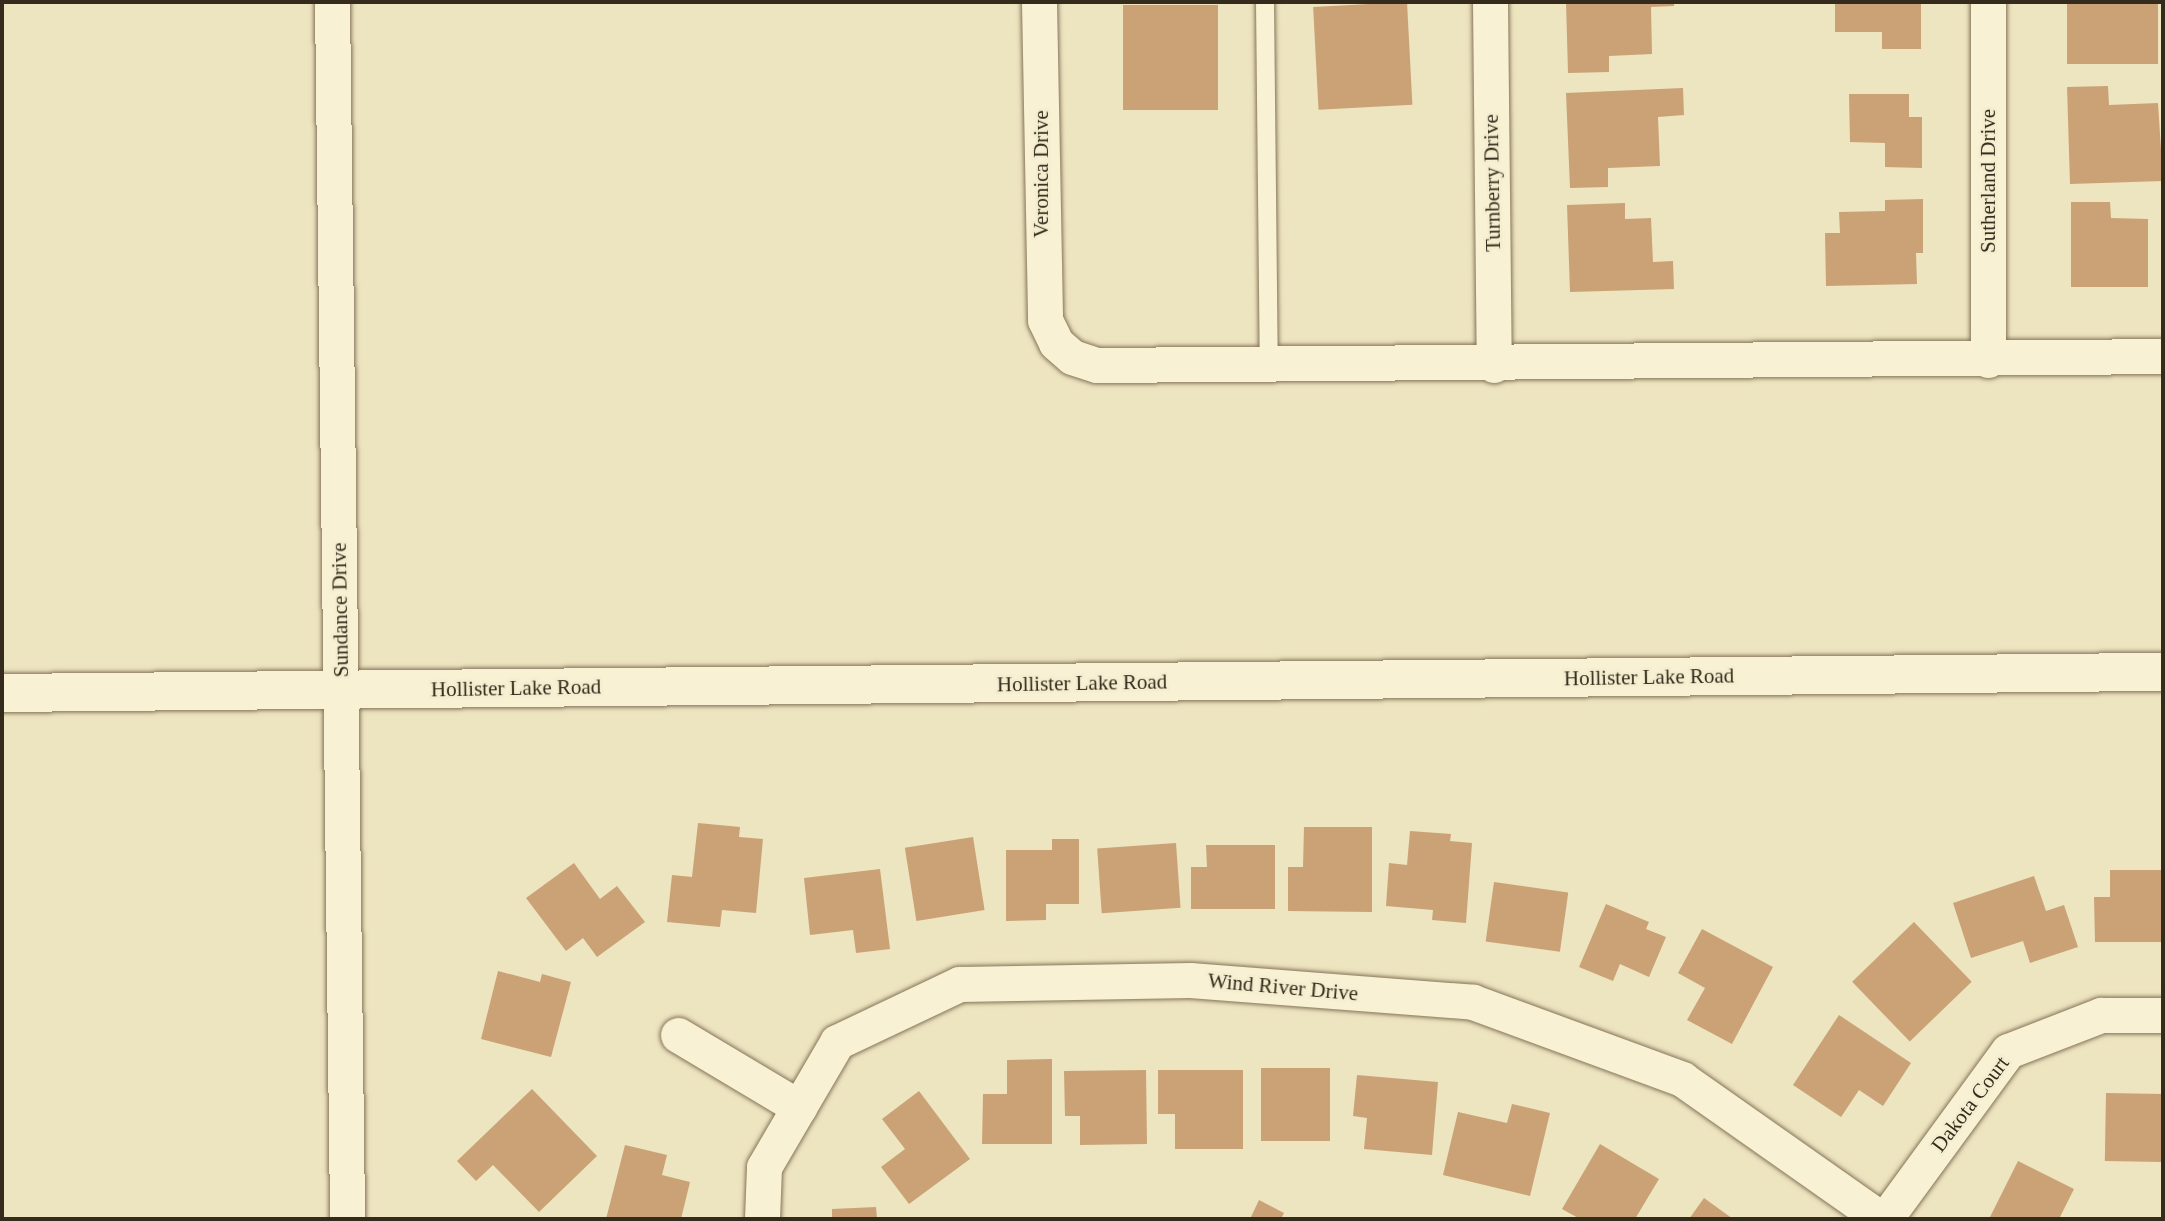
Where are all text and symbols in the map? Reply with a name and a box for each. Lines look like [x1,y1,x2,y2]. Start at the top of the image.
street label: Sutherland Drive [1975,109,2001,253]
street label: Veronica Drive [1028,110,1054,238]
street label: Turnberry Drive [1478,114,1506,252]
street label: Sundance Drive [326,542,354,678]
street label: Hollister Lake Road [1564,663,1734,691]
street label: Hollister Lake Road [997,669,1167,697]
street label: Hollister Lake Road [431,674,601,702]
street label: Wind River Drive [1207,968,1359,1006]
street label: Dakota Court [1926,1051,2014,1157]

